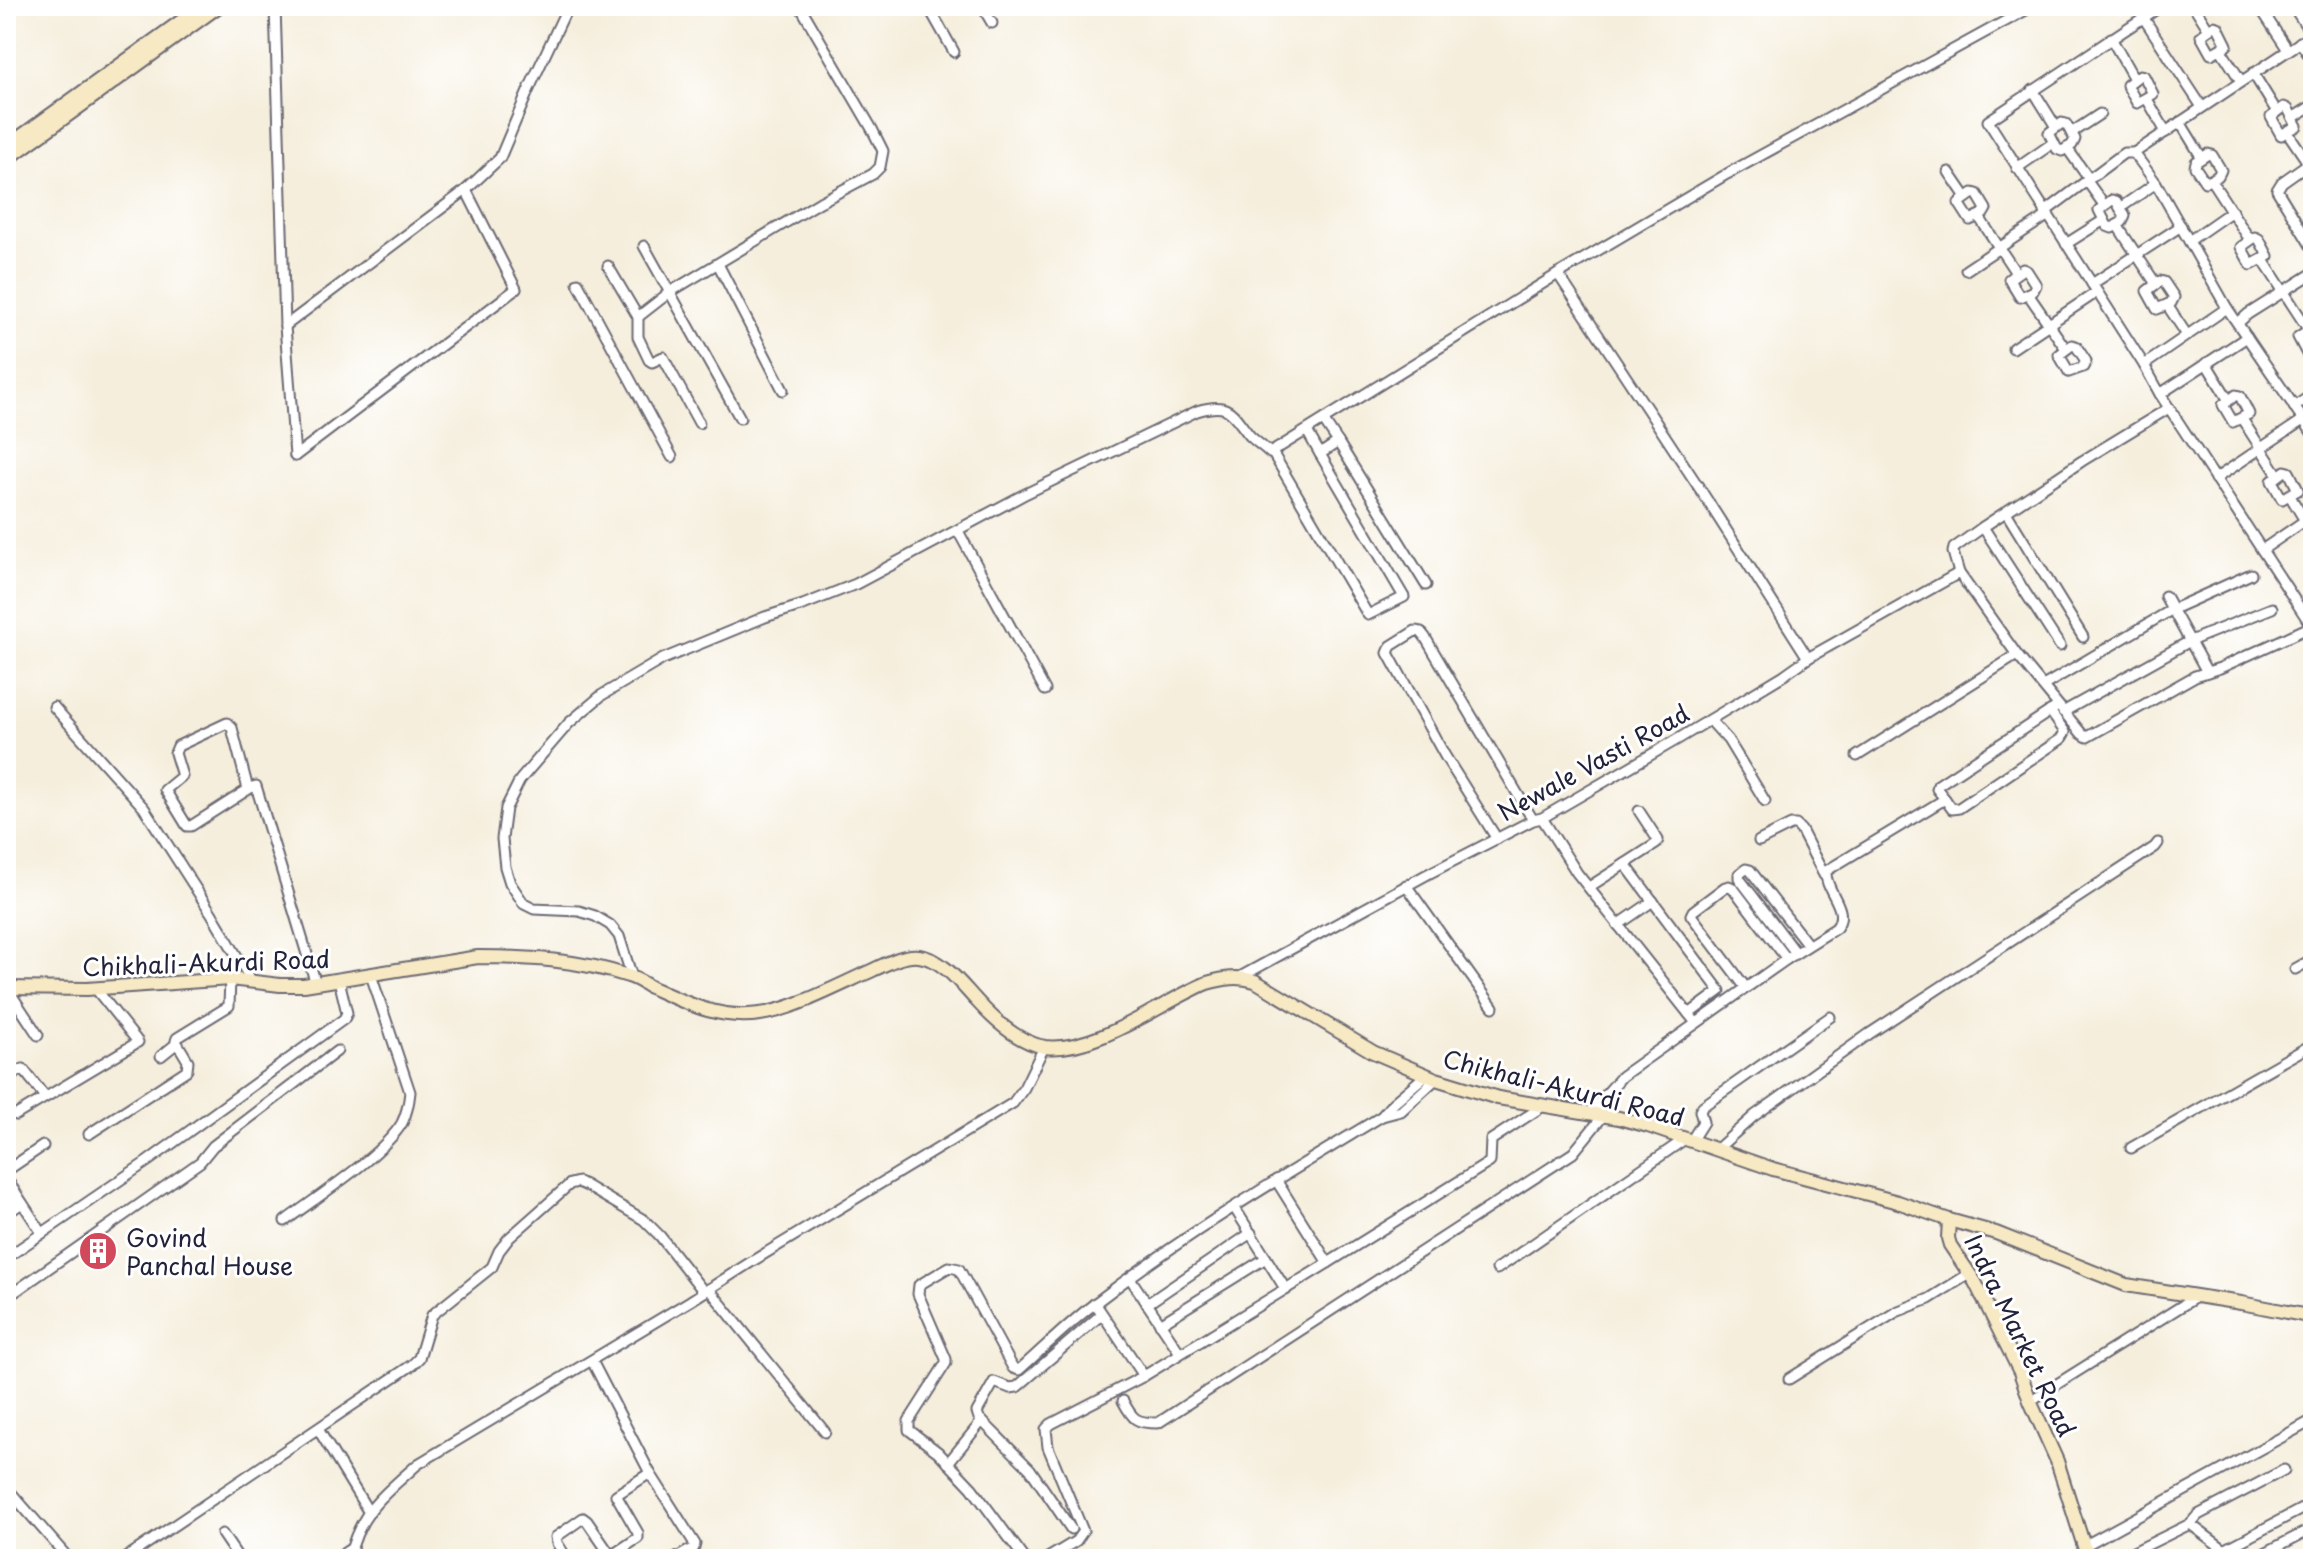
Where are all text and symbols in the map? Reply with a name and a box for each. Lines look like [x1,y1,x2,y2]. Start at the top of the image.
street label: Newale Vasti Road [1491,694,1695,830]
street label: Chikhali-Akurdi Road [82,940,330,984]
street label: Chikhali-Akurdi Road [1439,1040,1689,1134]
place label: Govind Panchal House [126,1219,293,1283]
street label: Indra Market Road [1956,1228,2086,1442]
building icon: Govind Panchal House [77,1230,119,1272]

